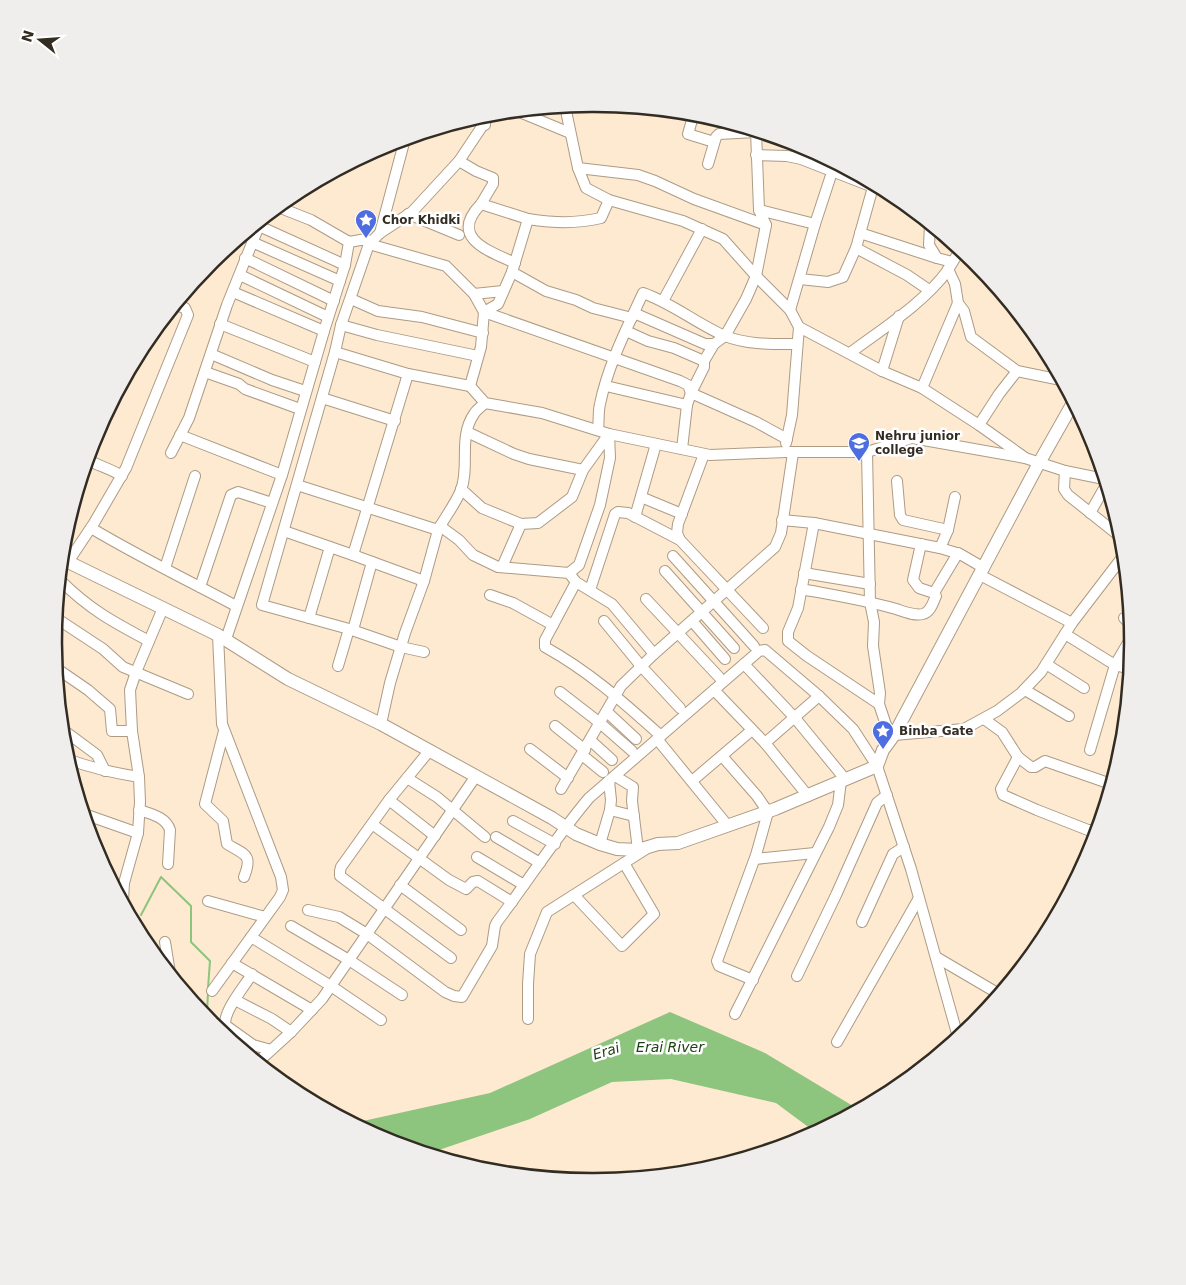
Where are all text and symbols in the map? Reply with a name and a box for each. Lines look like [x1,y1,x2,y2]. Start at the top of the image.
north arrow [15,15,65,65]
text: N [18,28,37,44]
place icon: Chor Khidki [354,208,378,239]
place label: Chor Khidki [382,213,460,227]
place label: Nehru junior college [875,429,960,457]
school or university icon: Nehru junior college [847,431,871,462]
place icon: Binba Gate [871,719,895,750]
place label: Binba Gate [899,724,974,738]
water label: Erai [591,1039,621,1063]
water label: Erai River [636,1039,705,1055]

